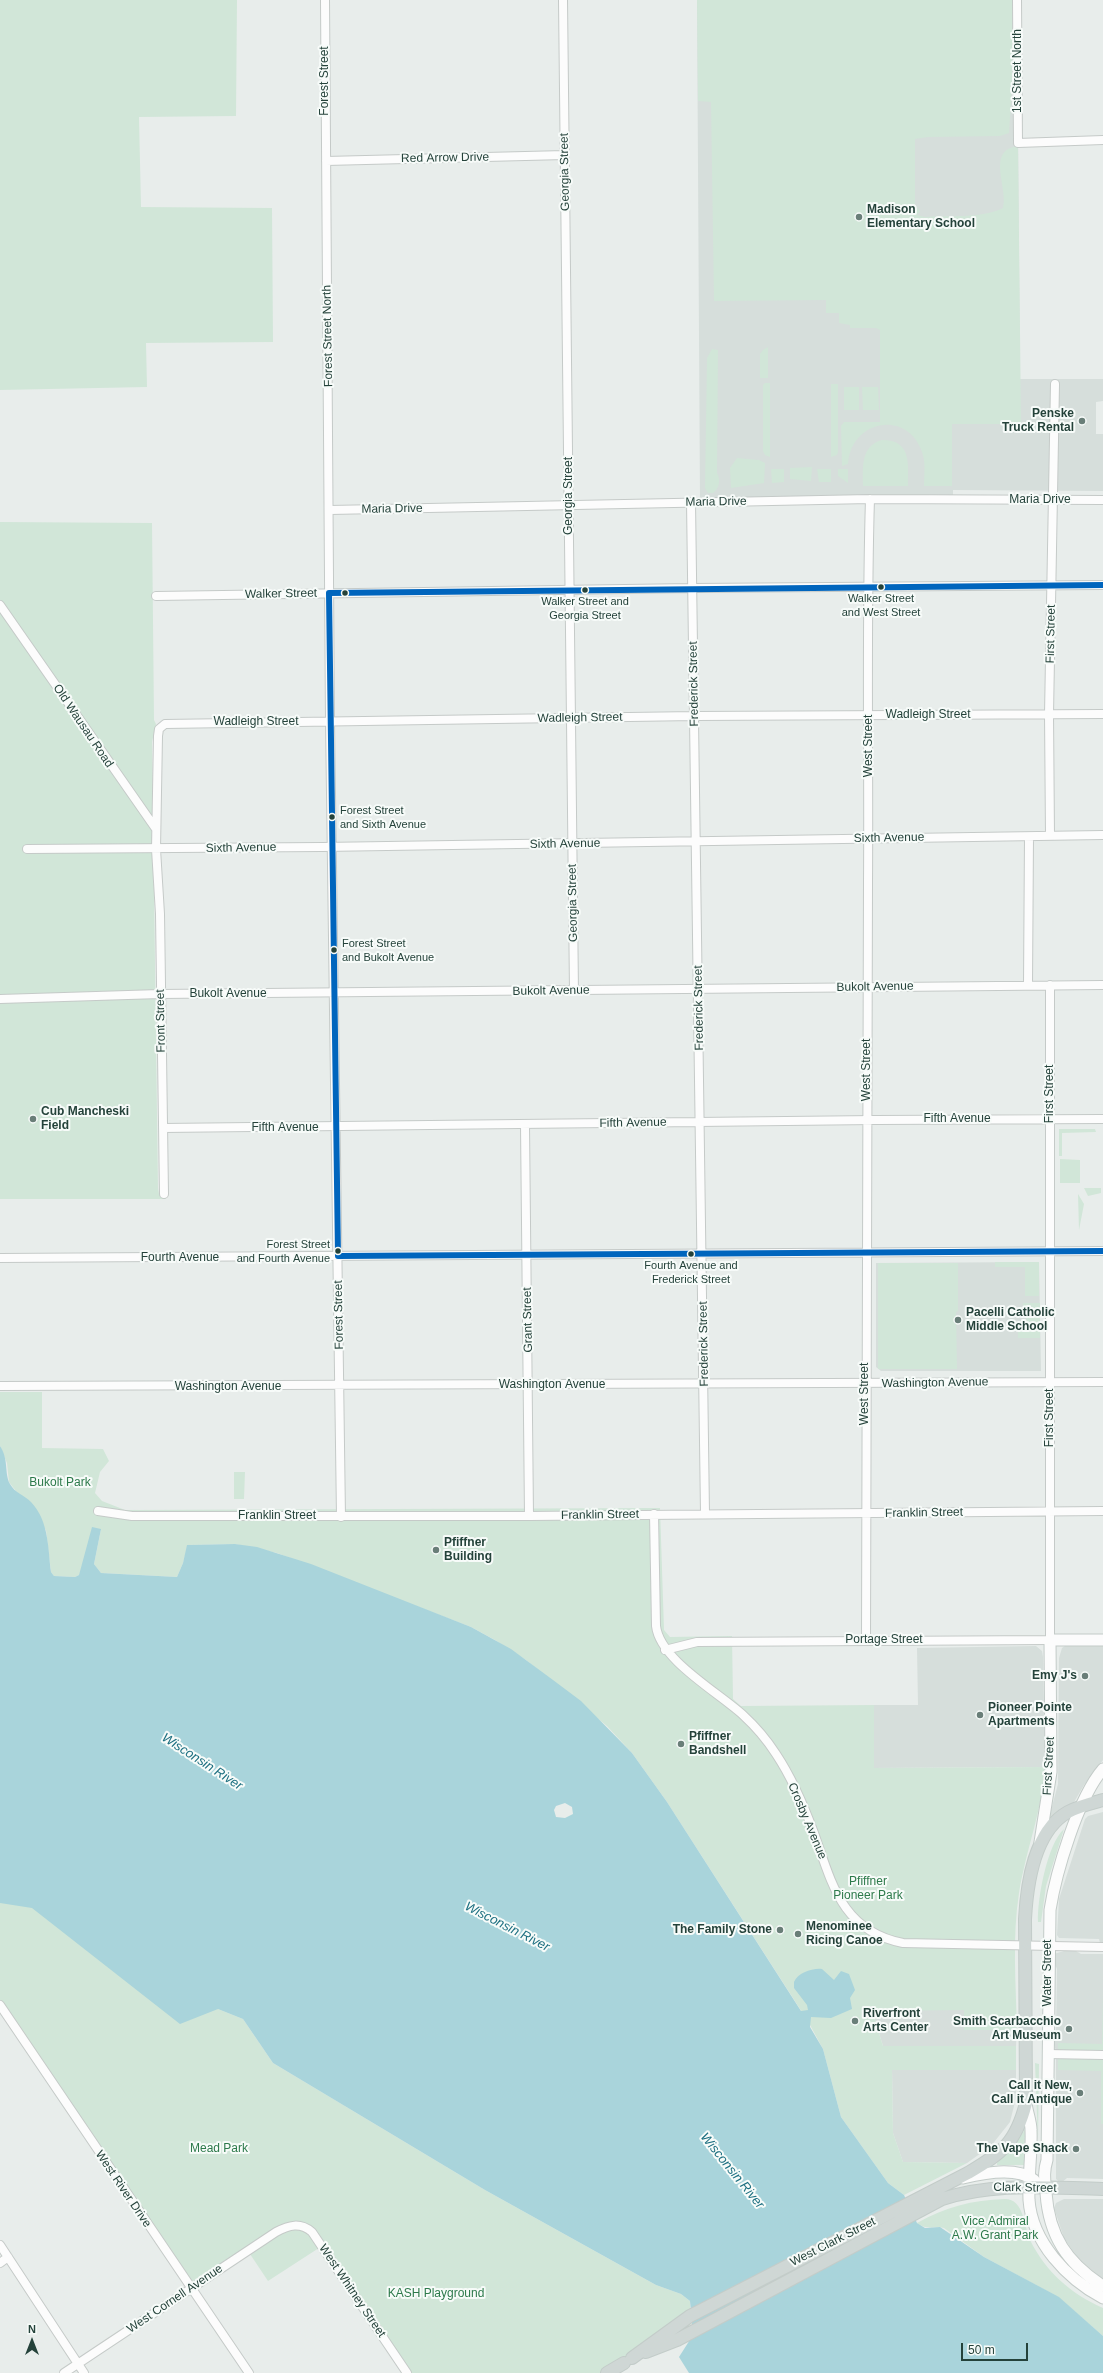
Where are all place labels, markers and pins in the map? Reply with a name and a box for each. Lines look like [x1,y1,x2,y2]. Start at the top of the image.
place label: Madison Elementary School [867,203,975,231]
marker: Madison Elementary School [854,212,864,222]
place label: Penske Truck Rental [1002,407,1074,435]
marker: Penske Truck Rental [1077,416,1087,426]
marker: Walker Street and West Street [876,582,886,592]
marker: Walker Street and Georgia Street [580,585,590,595]
unlabelled marker [340,588,350,598]
place label: Walker Street and West Street [842,592,920,618]
place label: Walker Street and Georgia Street [541,595,629,621]
place label: Forest Street and Sixth Avenue [340,804,426,830]
marker: Forest Street and Sixth Avenue [327,812,337,822]
place label: Forest Street and Bukolt Avenue [342,937,434,963]
marker: Forest Street and Bukolt Avenue [329,945,339,955]
place label: Cub Mancheski Field [41,1105,129,1133]
marker: Cub Mancheski Field [28,1114,38,1124]
place label: Forest Street and Fourth Avenue [237,1238,330,1264]
marker: Forest Street and Fourth Avenue [333,1246,343,1256]
marker: Fourth Avenue and Frederick Street [686,1249,696,1259]
place label: Fourth Avenue and Frederick Street [644,1259,738,1285]
place label: Pacelli Catholic Middle School [966,1306,1055,1334]
marker: Pacelli Catholic Middle School [953,1315,963,1325]
place label: Pfiffner Building [444,1536,492,1564]
marker: Pfiffner Building [431,1545,441,1555]
place label: Emy J's [1032,1669,1077,1683]
marker: Emy J's [1080,1671,1090,1681]
place label: Pioneer Pointe Apartments [988,1701,1072,1729]
marker: Pioneer Pointe Apartments [975,1710,985,1720]
place label: Pfiffner Bandshell [689,1730,746,1758]
marker: Pfiffner Bandshell [676,1739,686,1749]
place label: Menominee Ricing Canoe [806,1920,883,1948]
place label: The Family Stone [673,1923,772,1937]
marker: The Family Stone [775,1925,785,1935]
marker: Menominee Ricing Canoe [793,1929,803,1939]
place label: Riverfront Arts Center [863,2007,928,2035]
place label: Smith Scarbacchio Art Museum [953,2015,1061,2043]
marker: Riverfront Arts Center [850,2016,860,2026]
marker: Smith Scarbacchio Art Museum [1064,2024,1074,2034]
place label: Call it New, Call it Antique [991,2079,1072,2107]
marker: Call it New, Call it Antique [1075,2088,1085,2098]
place label: The Vape Shack [977,2142,1068,2156]
marker: The Vape Shack [1071,2144,1081,2154]

